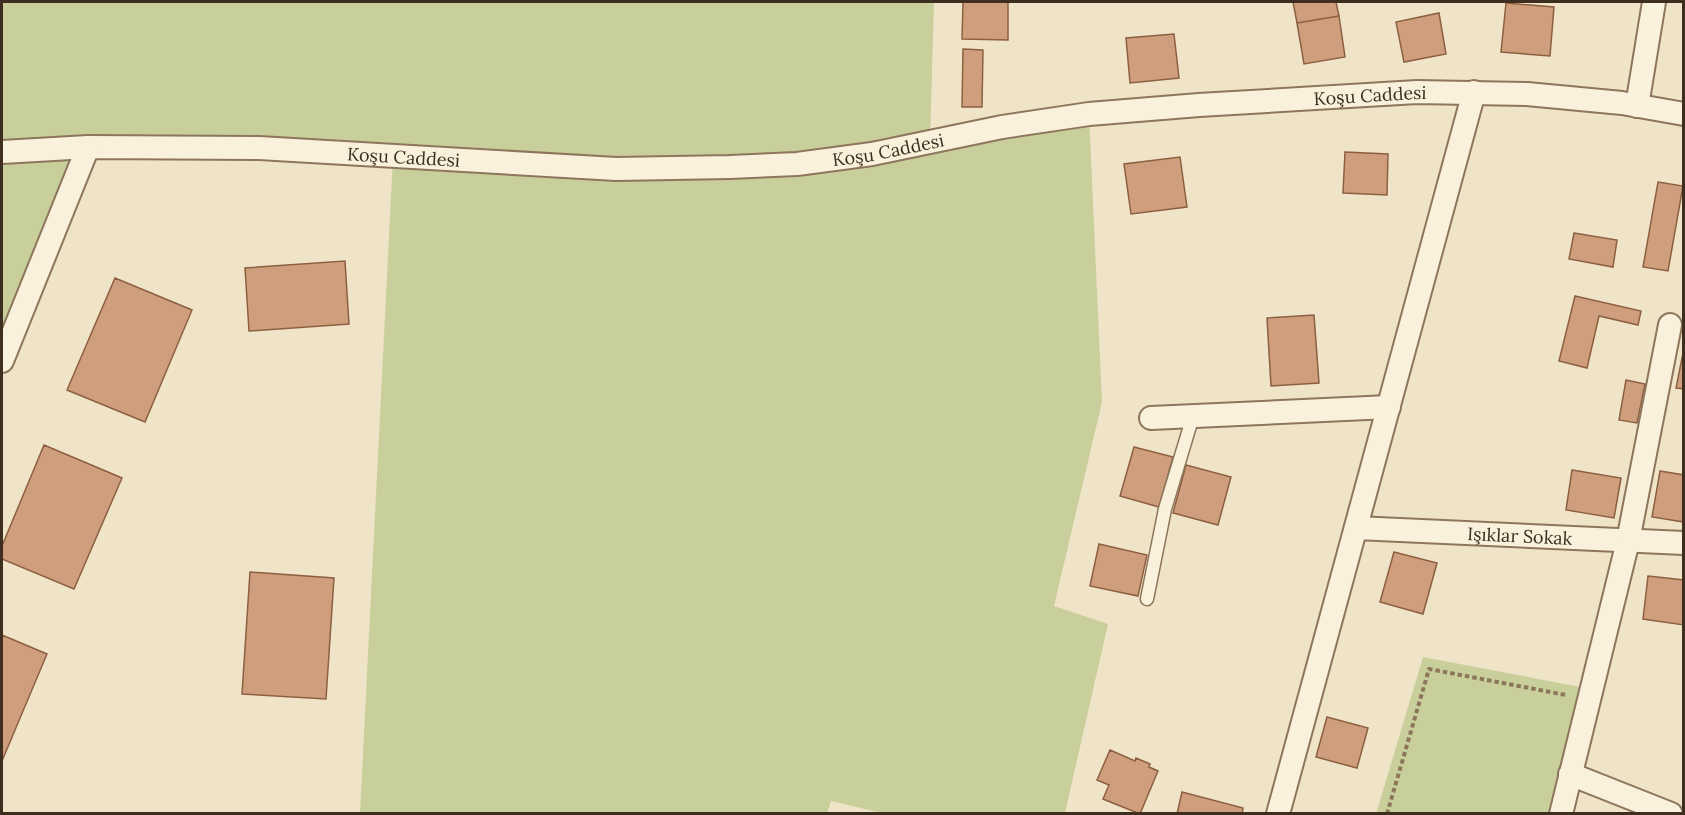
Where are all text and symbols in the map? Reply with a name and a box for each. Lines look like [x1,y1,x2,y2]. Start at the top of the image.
street label: Koşu Caddesi [1313,80,1427,110]
street label: Koşu Caddesi [831,128,946,171]
street label: Koşu Caddesi [347,142,461,171]
street label: Işıklar Sokak [1467,522,1573,549]

